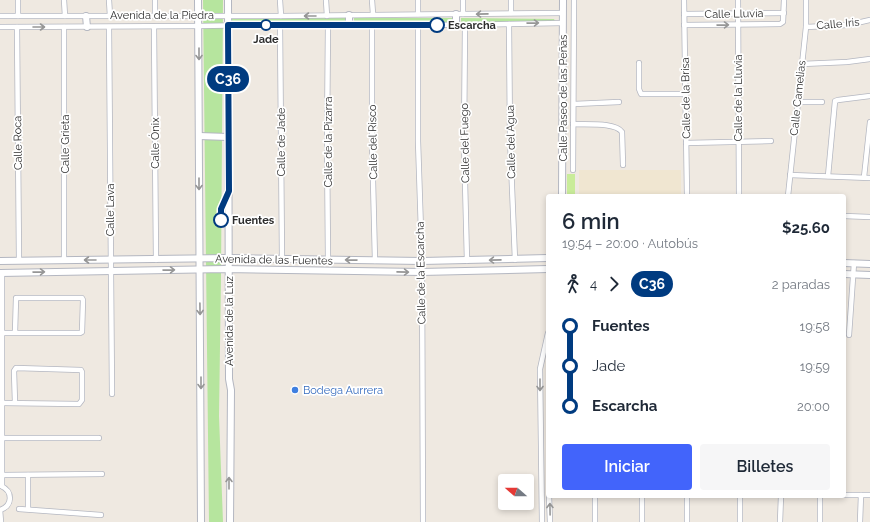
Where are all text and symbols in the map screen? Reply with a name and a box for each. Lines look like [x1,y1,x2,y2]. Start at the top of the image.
street label: Calle Lluvia [704,7,764,21]
street label: Avenida de la Piedra [110,9,214,22]
one-way arrow [476,10,489,18]
one-way arrow [304,12,317,20]
street label: Calle Iris [816,16,860,32]
marker: Escarcha [429,17,445,33]
marker: Jade [260,19,272,31]
place label: Escarcha [448,19,496,32]
one-way arrow [526,20,539,27]
one-way arrow [716,21,729,29]
one-way arrow [32,23,45,31]
place label: Jade [253,33,279,46]
street label: Calle Paseo de las Peñas [557,35,570,161]
one-way arrow [195,47,203,60]
street label: Calle de la Lluvia [732,55,745,141]
street label: Calle de la Brisa [679,57,693,139]
street label: Calle Camelias [788,60,808,136]
line badge: C36 [205,66,251,92]
text: C36 [215,71,241,87]
street label: Calle de la Pizarra [322,96,335,188]
street label: Calle del Fuego [458,102,472,183]
street label: Calle del Risco [366,104,380,180]
street label: Calle del Agua [504,105,518,179]
street label: Calle de Jade [275,107,288,177]
street label: Calle Grieta [59,114,72,174]
street label: Calle Roca [11,116,25,170]
street label: Calle Ónix [148,117,162,169]
one-way arrow [196,177,203,190]
street label: Calle Lava [104,184,117,236]
text: 6 min [562,208,620,234]
marker: Fuentes [213,212,229,228]
place label: Fuentes [232,214,275,227]
text: $25.60 [782,219,830,237]
street label: Calle de la Escarcha [414,221,428,325]
text: 19:54 – 20:00 · Autobús [562,236,698,251]
street label: Avenida de las Fuentes [215,252,333,268]
one-way arrow [84,256,97,264]
one-way arrow [489,256,502,264]
one-way arrow [345,257,358,264]
one-way arrow [162,266,175,274]
one-way arrow [396,268,409,276]
one-way arrow [32,269,45,276]
icon: walk [562,273,584,295]
icon: forward [603,273,625,295]
street label: Avenida de la Luz [223,275,236,366]
text: C36 [639,276,665,292]
text: 4 [590,277,597,292]
text: 2 paradas [772,277,830,292]
one-way arrow [196,302,204,315]
text: Fuentes [592,317,650,335]
text: 19:58 [800,319,830,334]
text: Jade [592,357,625,375]
text: 19:59 [800,359,830,374]
one-way arrow [197,376,205,389]
one-way arrow [537,378,544,391]
place label: Bodega Aurrera [303,384,383,397]
marker: Bodega Aurrera [290,385,300,395]
text: Escarcha [592,397,657,415]
text: 20:00 [797,399,830,414]
button: Iniciar [562,444,692,490]
button: Billetes [700,444,830,490]
north arrow [498,474,534,510]
map controls [498,474,534,510]
one-way arrow [225,477,233,490]
one-way arrow [546,503,554,516]

